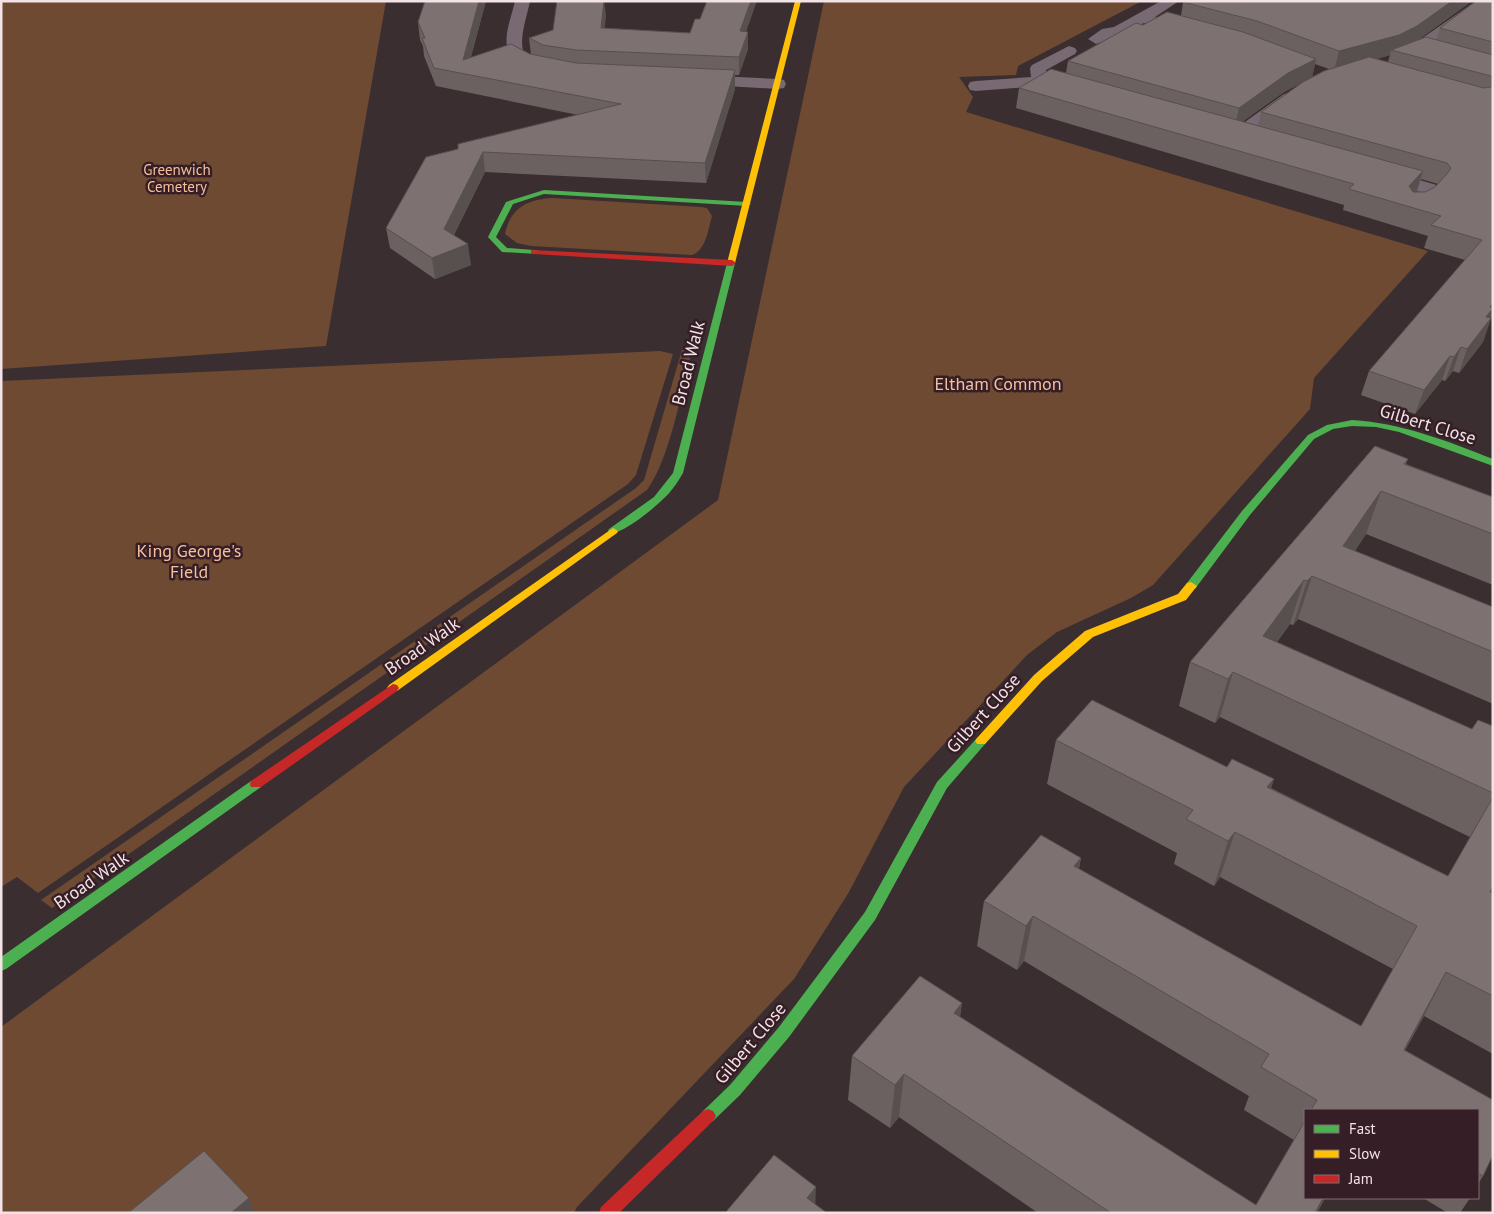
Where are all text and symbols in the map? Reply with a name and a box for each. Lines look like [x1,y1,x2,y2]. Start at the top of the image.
park label: Greenwich Cemetery [143,160,211,196]
street label: Broad Walk [666,318,710,408]
park label: Eltham Common [934,372,1062,395]
street label: Gilbert Close [1377,398,1479,450]
park label: King George's Field [137,539,241,583]
street label: Broad Walk [380,612,464,680]
street label: Gilbert Close [941,668,1025,758]
street label: Broad Walk [49,846,133,914]
street label: Gilbert Close [709,998,791,1088]
legend [1304,1109,1479,1199]
text: Fast [1349,1119,1376,1138]
text: Slow [1349,1144,1380,1163]
text: Jam [1348,1169,1373,1188]

